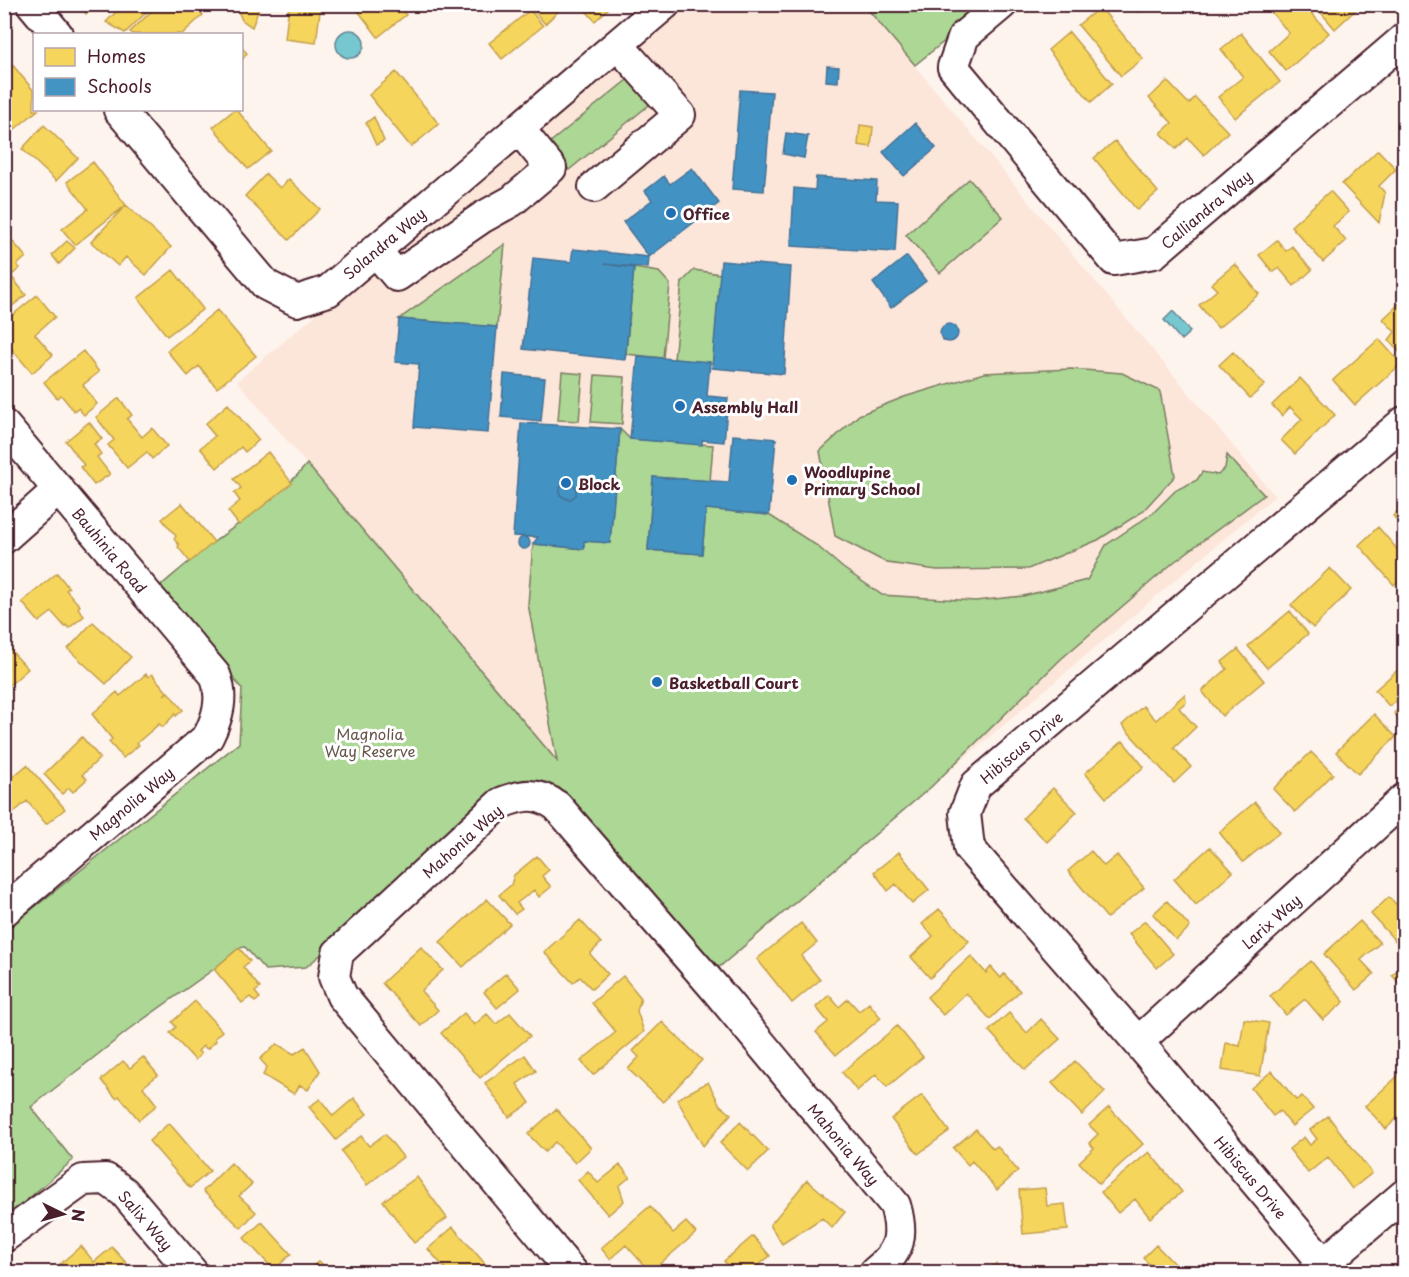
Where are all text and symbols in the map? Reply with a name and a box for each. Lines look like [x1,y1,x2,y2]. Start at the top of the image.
legend [33,33,243,111]
text: Homes [87,42,145,69]
text: Schools [87,72,152,99]
street label: Calliandra Way [1155,164,1257,254]
street label: Solandra Way [338,202,430,284]
place label: Office [683,202,730,225]
marker: Office [664,206,678,220]
place label: Assembly Hall [691,395,798,418]
marker: Assembly Hall [673,399,687,413]
place label: Woodlupine Primary School [804,460,920,500]
place label: Block [578,472,620,495]
marker: Woodlupine Primary School [785,473,799,487]
marker: Block [559,476,573,490]
street label: Bauhinia Road [67,502,153,598]
place label: Basketball Court [669,671,799,694]
marker: Basketball Court [650,675,664,689]
street label: Hibiscus Drive [974,705,1068,789]
park label: Magnolia Way Reserve [325,722,415,762]
street label: Magnolia Way [84,761,178,845]
street label: Mahonia Way [417,799,507,883]
street label: Larix Way [1236,888,1306,954]
street label: Mahonia Way [803,1098,885,1190]
street label: Hibiscus Drive [1209,1130,1293,1224]
north arrow [33,1184,93,1244]
street label: Salix Way [113,1185,179,1255]
text: N [66,1208,91,1223]

